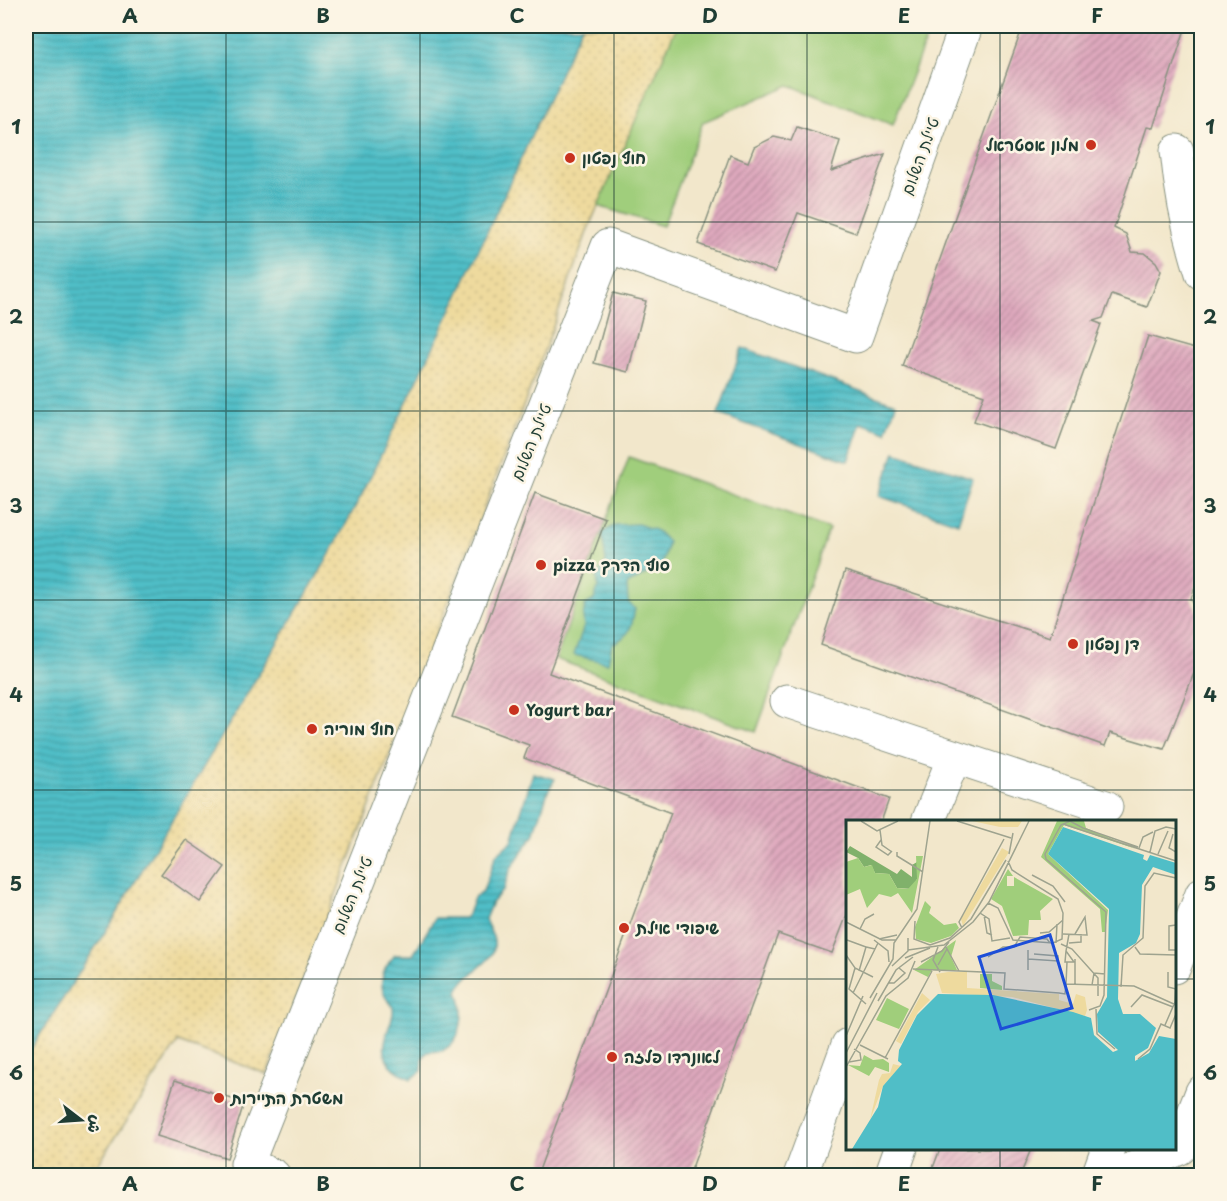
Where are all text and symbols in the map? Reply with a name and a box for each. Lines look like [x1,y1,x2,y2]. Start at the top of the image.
text: A [122,0,138,30]
text: B [316,0,330,30]
text: C [509,0,525,30]
text: D [702,0,718,30]
text: E [898,0,910,30]
text: F [1091,0,1103,30]
text: 1 [11,111,21,141]
text: 1 [1205,111,1215,141]
street label: טיילת השלום [894,113,944,198]
place label: מלון אסטראל [986,132,1079,156]
marker: מלון אסטראל [1084,138,1098,152]
place label: חוף נפטון [582,145,646,169]
marker: חוף נפטון [563,151,577,165]
text: 2 [9,301,23,331]
text: 2 [1203,301,1217,331]
street label: טיילת השלום [504,400,556,484]
text: 3 [9,490,23,520]
text: 3 [1203,490,1217,520]
place label: pizza סוף הדרך [553,552,670,576]
marker: pizza סוף הדרך [534,558,548,572]
place label: דן נפטון [1085,631,1140,655]
marker: דן נפטון [1066,637,1080,651]
text: 4 [9,679,23,709]
text: 4 [1203,679,1217,709]
place label: Yogurt bar [526,697,614,721]
marker: Yogurt bar [507,703,521,717]
place label: חוף מוריה [324,716,394,740]
marker: חוף מוריה [305,722,319,736]
inset map [846,820,1176,1150]
street label: טיילת השלום [325,853,377,937]
text: 5 [10,868,22,898]
text: 5 [1204,868,1216,898]
place label: שיפודי אילת [635,915,719,939]
marker: שיפודי אילת [617,921,631,935]
place label: לאונרדו פלזה [624,1044,720,1068]
marker: לאונרדו פלזה [605,1050,619,1064]
text: 6 [9,1057,23,1087]
text: 6 [1203,1057,1217,1087]
place label: משטרת התיירות [229,1085,343,1109]
north arrow [51,1090,111,1150]
marker: משטרת התיירות [212,1091,226,1105]
text: ش [82,1113,110,1137]
text: A [122,1168,138,1198]
text: B [316,1168,330,1198]
text: C [509,1168,525,1198]
text: D [702,1168,718,1198]
text: E [898,1168,910,1198]
text: F [1091,1168,1103,1198]

